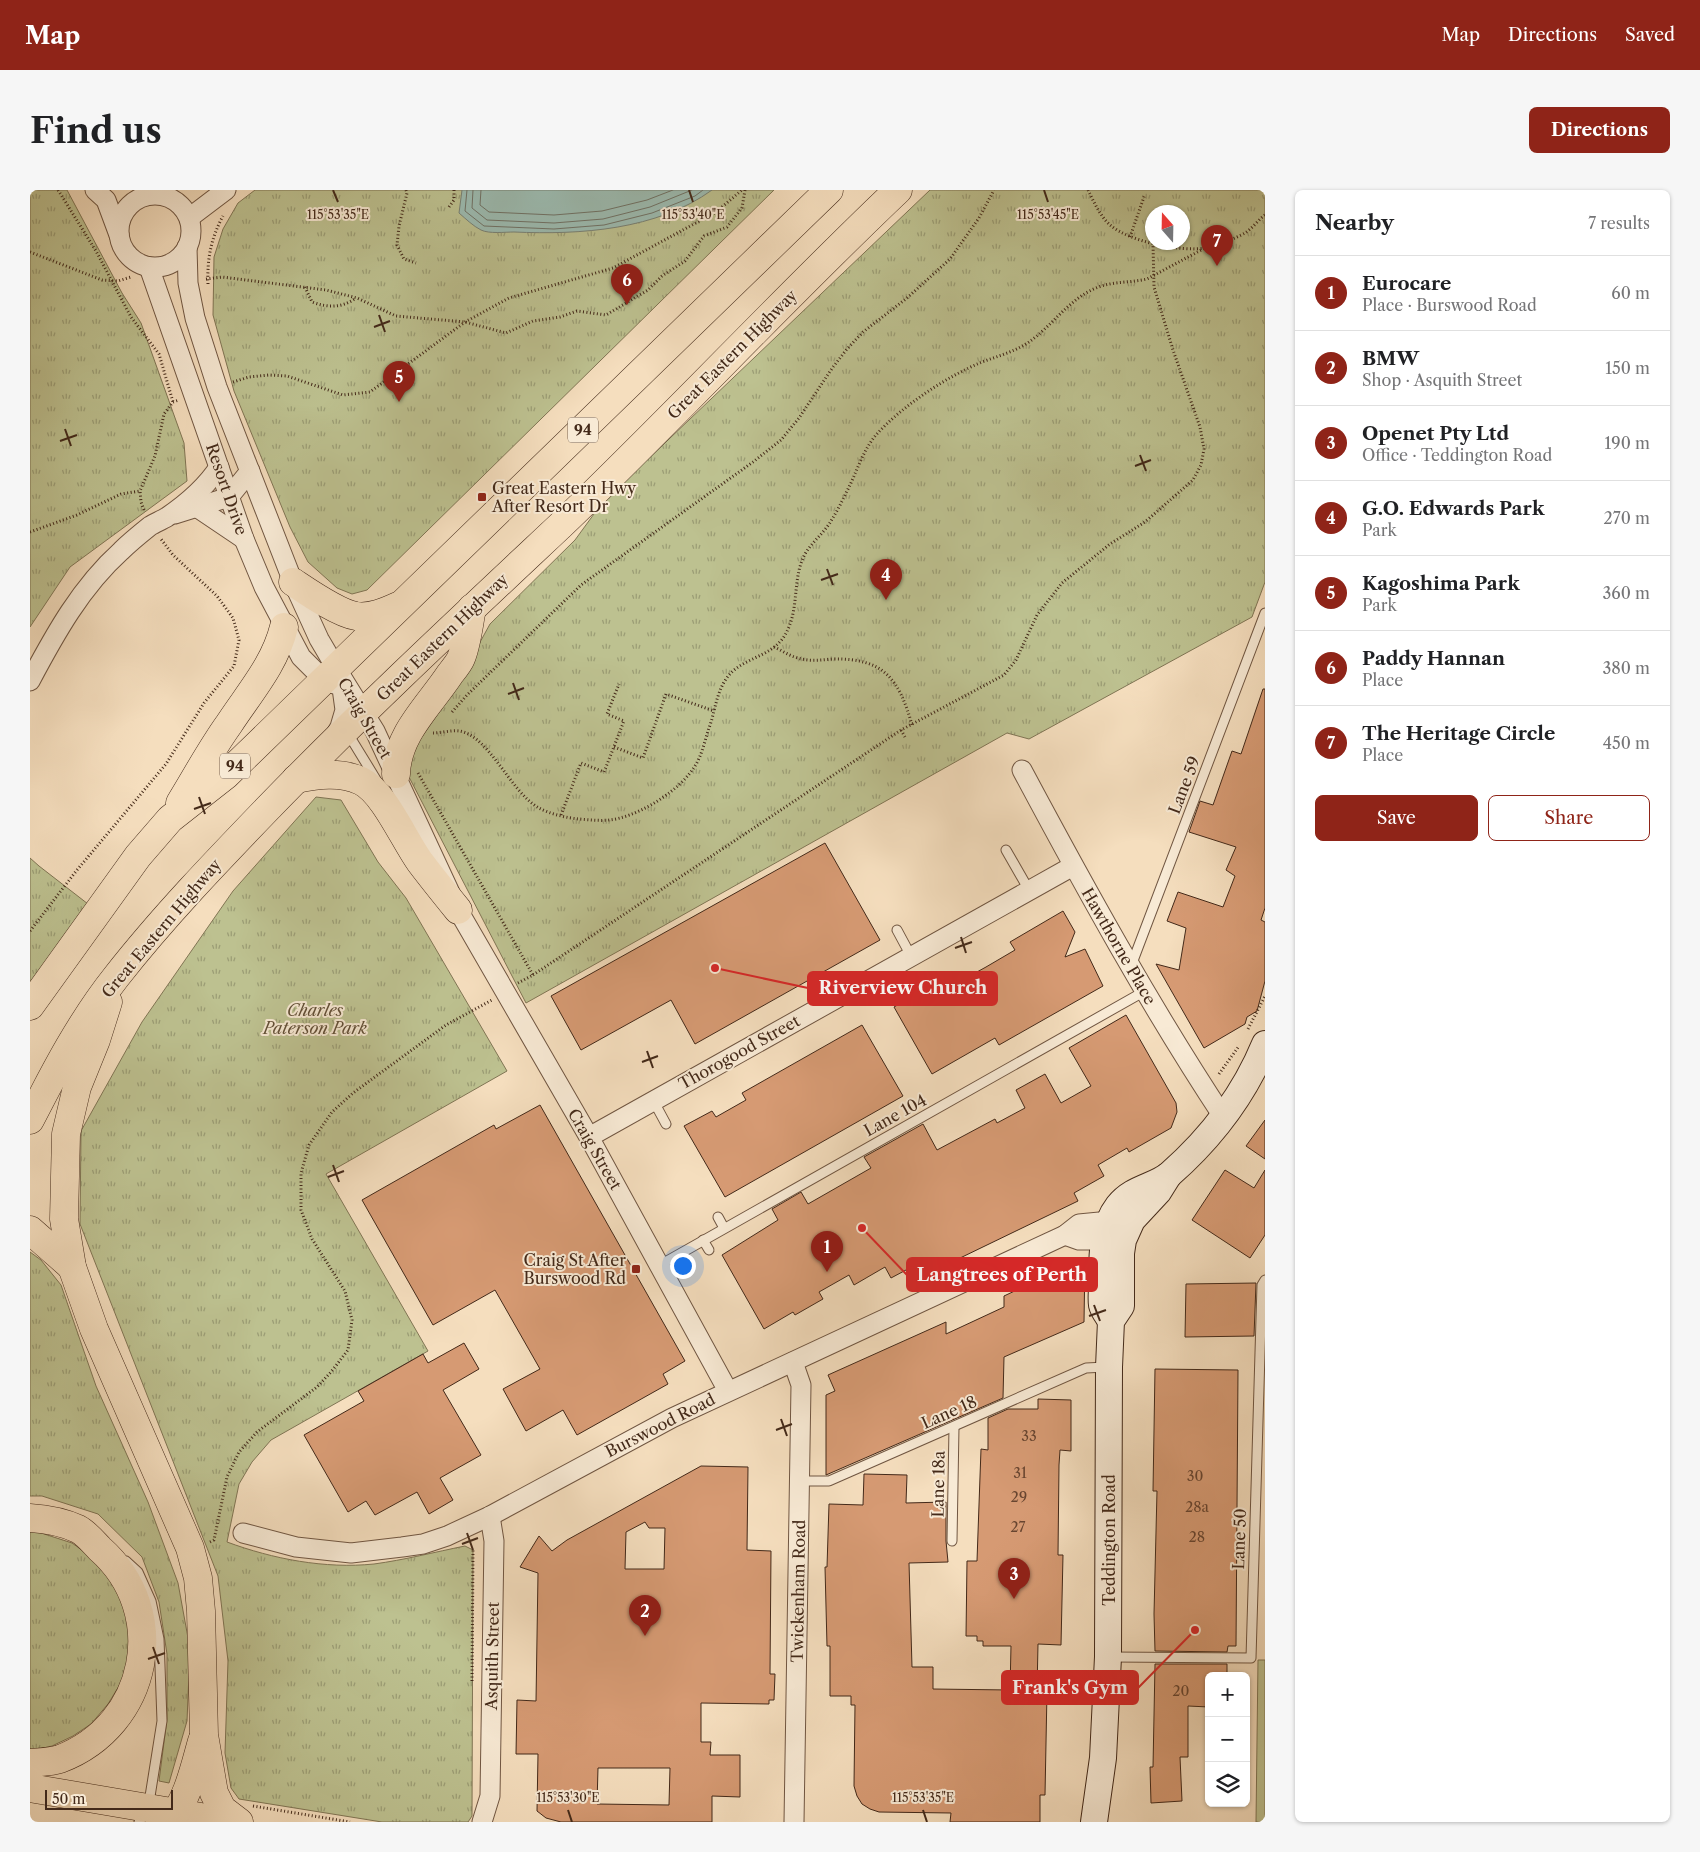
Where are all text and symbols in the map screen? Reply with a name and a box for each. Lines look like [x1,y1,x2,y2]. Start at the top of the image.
text: Map [25,21,80,50]
text: Map [1441,24,1480,46]
text: Directions [1508,24,1597,46]
text: Saved [1625,24,1675,46]
button: Directions [1529,107,1670,153]
text: Find us [30,109,162,152]
north arrow [1145,205,1190,250]
text: 115°53'35"E [307,207,369,222]
text: 115°53'40"E [662,207,724,222]
text: 115°53'45"E [1017,207,1079,222]
text: Nearby [1315,210,1394,235]
text: 7 results [1588,213,1650,233]
pin: 7 [1201,225,1233,266]
pin: 6 [611,264,643,305]
text: Eurocare [1362,272,1451,295]
text: 1 [1327,283,1335,303]
text: 60 m [1611,283,1650,303]
street label: Great Eastern Highway [663,284,802,423]
text: Place · Burswood Road [1362,295,1537,315]
text: BMW [1362,347,1419,370]
text: 2 [1326,358,1336,378]
text: 150 m [1605,358,1650,378]
pin: 5 [383,361,415,402]
text: Shop · Asquith Street [1362,370,1522,390]
road number: 94 [568,418,598,442]
text: Openet Pty Ltd [1362,422,1509,445]
text: 3 [1326,433,1336,453]
text: 190 m [1605,433,1650,453]
street label: Resort Drive [202,441,252,537]
text: Office · Teddington Road [1362,445,1552,465]
place label: Great Eastern Hwy After Resort Dr [491,478,637,516]
marker: Great Eastern Hwy After Resort Dr [476,491,488,503]
text: G.O. Edwards Park [1362,497,1544,520]
text: 4 [1326,508,1336,528]
text: 270 m [1604,508,1650,528]
text: Park [1362,520,1397,540]
pin: 4 [870,559,902,600]
street label: Great Eastern Highway [372,568,513,705]
text: Kagoshima Park [1362,572,1520,595]
text: 5 [1327,583,1335,603]
text: 360 m [1603,583,1650,603]
text: Park [1362,595,1397,615]
text: Paddy Hannan [1362,647,1505,670]
text: 6 [1326,658,1336,678]
text: 380 m [1602,658,1650,678]
text: Place [1362,670,1403,690]
street label: Craig Street [334,674,396,762]
text: The Heritage Circle [1362,722,1555,745]
text: 7 [1327,733,1335,753]
text: 450 m [1603,733,1650,753]
text: Place [1362,745,1403,765]
street label: Lane 59 [1164,753,1204,817]
road number: 94 [220,754,250,778]
button: Save [1315,795,1478,841]
button: Share [1488,795,1650,841]
street label: Great Eastern Highway [97,854,226,1001]
street label: Hawthorne Place [1077,884,1161,1008]
callout: Riverview Church [808,972,997,1005]
text: Riverview Church [819,977,988,999]
park label: Charles Paterson Park [261,1000,368,1038]
street label: Thorogood Street [675,1010,803,1094]
street label: Lane 104 [860,1090,930,1140]
street label: Craig Street [564,1105,626,1193]
pin: 1 [811,1231,843,1272]
place label: Craig St After Burswood Rd [523,1250,626,1288]
your location [670,1253,696,1279]
callout: Langtrees of Perth [907,1258,1097,1291]
marker: Craig St After Burswood Rd [630,1263,642,1275]
text: Langtrees of Perth [917,1264,1088,1286]
street label: Burswood Road [602,1389,719,1461]
street label: Lane 18 [918,1391,980,1433]
house number: 33 [1021,1427,1037,1445]
street label: Lane 18a [927,1450,949,1518]
house number: 31 [1013,1464,1027,1482]
house number: 30 [1187,1467,1203,1485]
street label: Teddington Road [1099,1474,1119,1606]
house number: 29 [1011,1488,1027,1506]
house number: 28a [1185,1498,1209,1516]
street label: Lane 50 [1228,1508,1250,1570]
house number: 27 [1011,1518,1026,1536]
street label: Twickenham Road [787,1519,809,1662]
house number: 28 [1189,1528,1205,1546]
pin: 3 [998,1558,1030,1599]
pin: 2 [629,1595,661,1636]
street label: Asquith Street [481,1601,503,1711]
callout: Frank's Gym [1002,1671,1138,1704]
map controls [1205,1672,1250,1807]
button: + [1205,1672,1250,1717]
text: Frank's Gym [1012,1677,1128,1699]
house number: 20 [1173,1682,1190,1700]
button: − [1205,1717,1250,1762]
button: layers [1205,1762,1250,1807]
scale bar [45,1787,172,1810]
text: 50 m [52,1790,85,1808]
text: 115°53'30"E [536,1790,600,1805]
text: 115°53'35"E [892,1790,954,1805]

